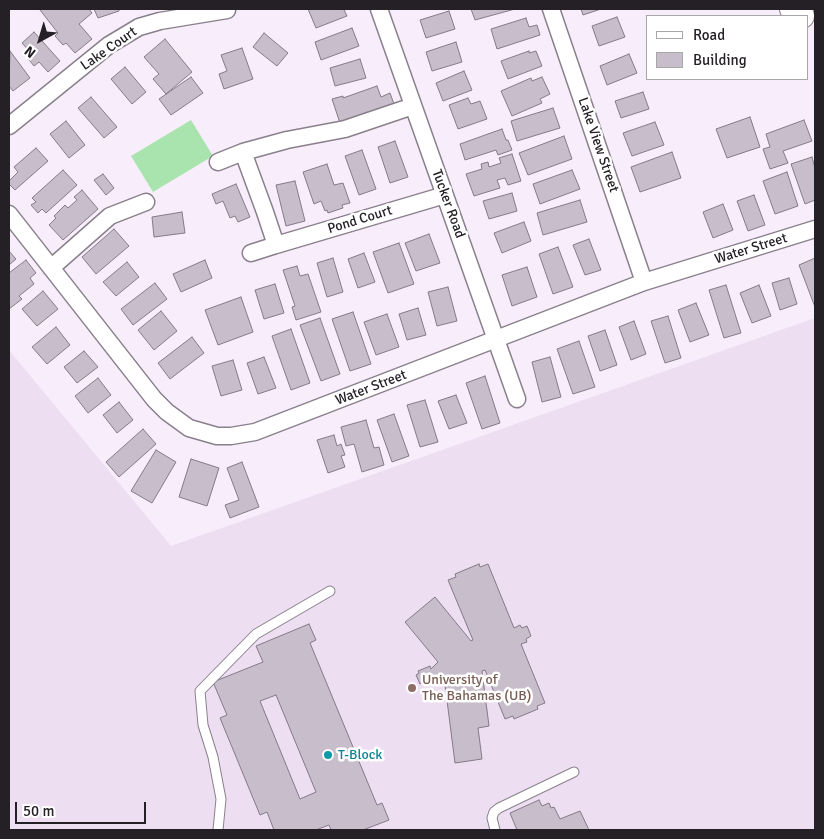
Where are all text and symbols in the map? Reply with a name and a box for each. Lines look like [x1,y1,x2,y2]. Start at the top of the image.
north arrow [15,15,65,65]
legend [646,15,809,80]
street label: Lake Court [78,24,140,74]
text: Road [693,26,725,44]
text: N [21,42,39,62]
text: Building [693,51,747,69]
street label: Lake View Street [574,95,622,195]
street label: Tucker Road [428,167,468,241]
street label: Pond Court [326,202,394,238]
street label: Water Street [713,230,789,268]
street label: Water Street [333,367,409,409]
place label: University of The Bahamas (UB) [422,672,531,704]
marker: University of The Bahamas (UB) [406,682,418,694]
place label: T-Block [338,747,382,763]
marker: T-Block [322,749,334,761]
scale bar [18,792,149,824]
text: 50 m [23,802,54,820]

